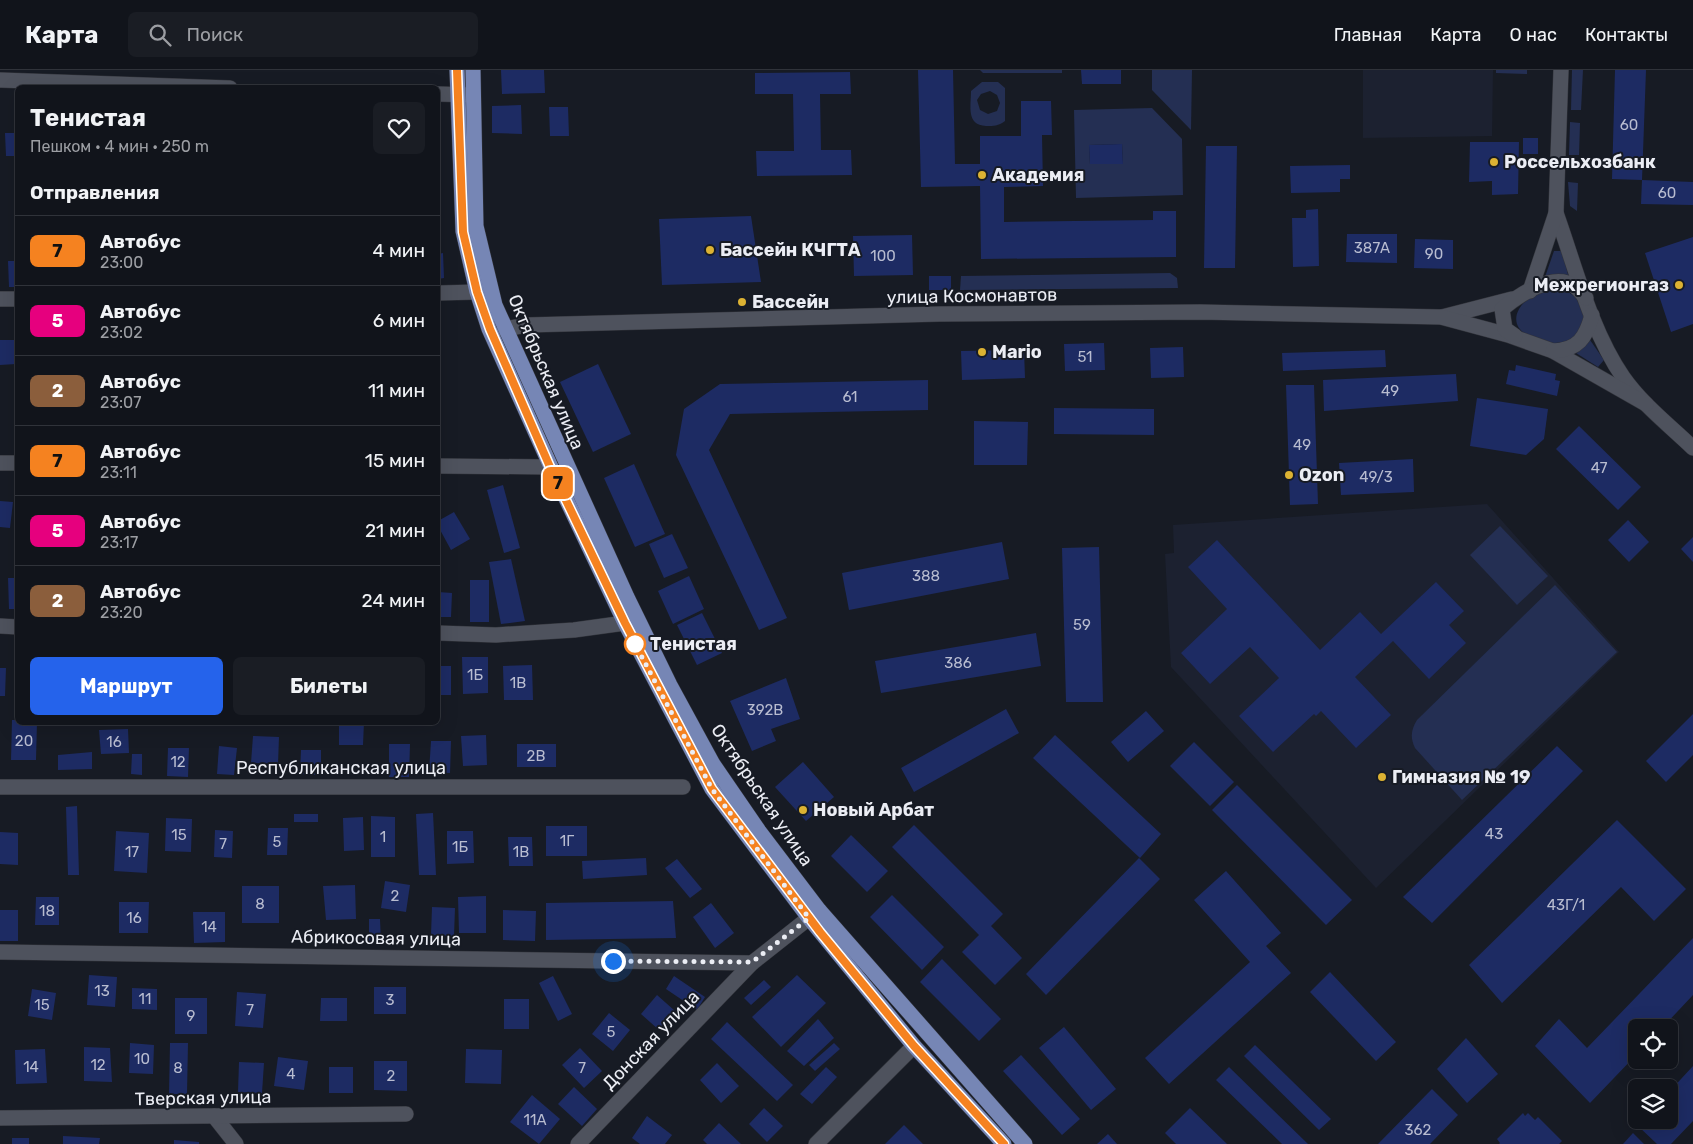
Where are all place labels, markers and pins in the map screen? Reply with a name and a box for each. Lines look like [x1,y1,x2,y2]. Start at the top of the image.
place label: Россельхозбанк [1504,151,1656,173]
marker: Россельхозбанк [1488,156,1500,168]
place label: Академия [992,164,1084,186]
marker: Академия [976,169,988,181]
place label: Бассейн КЧГТА [720,239,861,261]
marker: Бассейн КЧГТА [704,244,716,256]
place label: Межрегионгаз [1534,274,1669,296]
marker: Межрегионгаз [1673,279,1685,291]
place label: Бассейн [752,291,829,313]
marker: Бассейн [736,296,748,308]
place label: Mario [992,341,1042,363]
marker: Mario [976,346,988,358]
place label: Ozon [1299,464,1344,486]
marker: Ozon [1283,469,1295,481]
marker: Тенистая [624,633,646,655]
place label: Тенистая [650,633,737,655]
place label: Гимназия № 19 [1392,766,1530,788]
marker: Гимназия № 19 [1376,771,1388,783]
place label: Новый Арбат [813,799,934,821]
marker: Новый Арбат [797,804,809,816]

